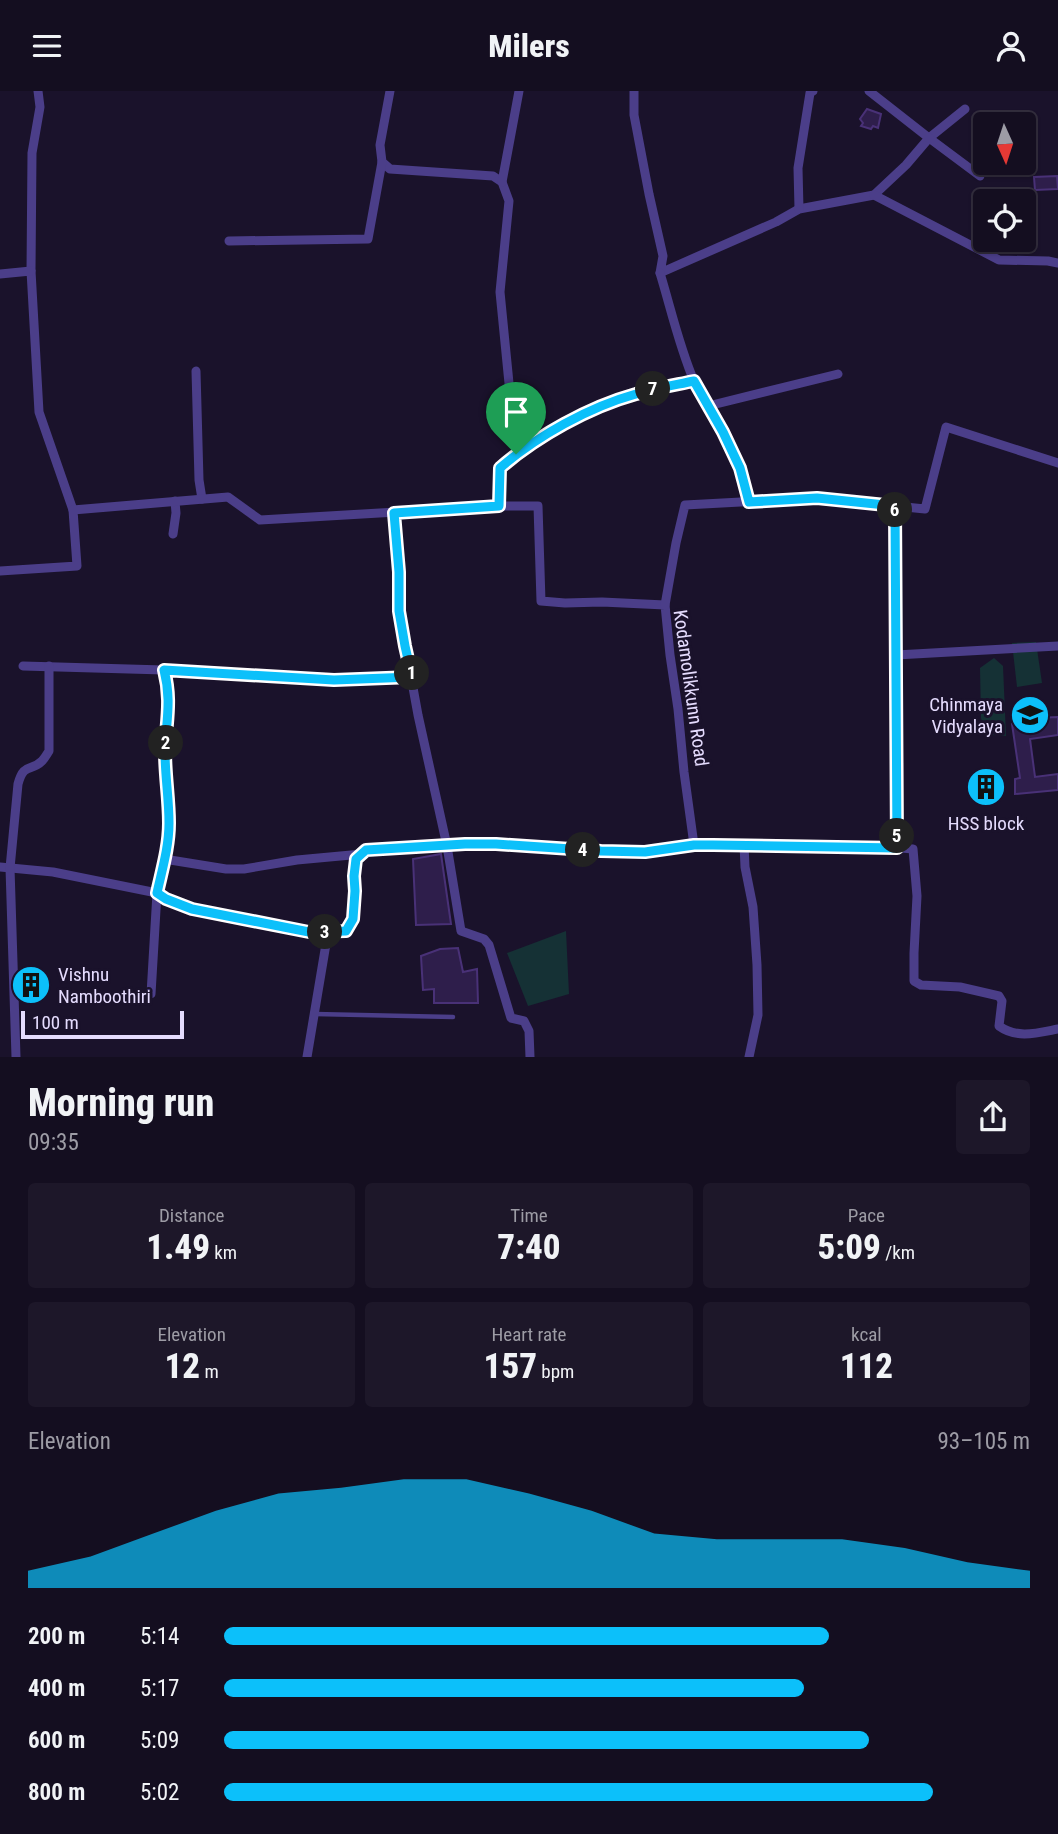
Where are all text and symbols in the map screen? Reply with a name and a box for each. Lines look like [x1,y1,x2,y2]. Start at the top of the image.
icon: menu [28,27,66,65]
text: Milers [488,27,570,65]
icon: person [992,27,1030,65]
north arrow [973,112,1036,175]
map controls [973,112,1036,252]
button: locate [973,189,1036,252]
pin: 7 [636,371,670,407]
text: 7 [648,377,657,400]
pin [486,382,546,454]
icon: arrive [497,393,535,431]
pin: 6 [878,493,912,527]
text: 6 [890,498,899,521]
street label: Kodamolikkunn Road [669,608,713,768]
pin: 1 [394,655,430,691]
text: 1 [407,661,416,684]
place label: Chinmaya Vidyalaya [929,693,1003,738]
school or university icon: Chinmaya Vidyalaya [1009,694,1051,736]
pin: 2 [148,725,184,761]
text: 2 [161,731,170,754]
building icon: HSS block [965,766,1007,808]
place label: HSS block [948,812,1025,835]
pin: 5 [880,819,914,853]
text: 5 [892,824,901,847]
pin: 4 [566,833,600,867]
text: 4 [578,838,587,861]
pin: 3 [308,915,342,949]
text: 3 [320,920,329,943]
place label: Vishnu Namboothiri [58,963,151,1008]
building icon: Vishnu Namboothiri [10,964,52,1006]
scale bar [21,1008,184,1040]
text: 100 m [32,1011,79,1034]
button: share [956,1080,1030,1154]
text: Morning run [28,1081,214,1125]
text: 09:35 [28,1129,79,1156]
text: Distance [159,1204,224,1227]
text: Time [510,1204,548,1227]
text: Pace [848,1204,885,1227]
text: 1.49 [146,1227,210,1268]
text: 7:40 [497,1227,561,1268]
text: 5:09 [818,1227,881,1268]
text: km [210,1241,237,1264]
text: /km [881,1241,915,1264]
text: Elevation [157,1323,226,1346]
text: Heart rate [491,1323,567,1346]
text: kcal [851,1323,882,1346]
text: 12 [165,1346,200,1387]
text: 157 [484,1346,537,1387]
text: 112 [840,1346,893,1387]
text: m [200,1360,219,1383]
text: bpm [537,1360,574,1383]
text: Elevation [28,1428,111,1455]
text: 93–105 m [937,1428,1030,1455]
text: 200 m [28,1623,85,1650]
text: 5:14 [140,1623,179,1650]
text: 400 m [28,1675,85,1702]
text: 5:17 [140,1675,179,1702]
text: 600 m [28,1727,85,1754]
text: 5:09 [140,1727,179,1754]
text: 800 m [28,1779,85,1806]
text: 5:02 [140,1779,179,1806]

